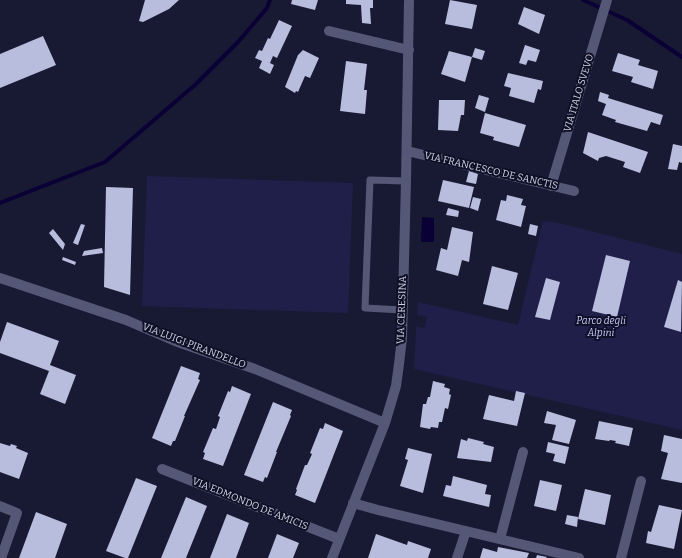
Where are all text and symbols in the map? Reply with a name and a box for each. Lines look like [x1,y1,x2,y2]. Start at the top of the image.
street label: VIA ITALO SVEVO [561,53,597,133]
street label: VIA FRANCESCO DE SANCTIS [423,150,559,192]
street label: VIA CERESINA [395,276,409,344]
park label: Parco degli Alpini [576,315,626,338]
street label: VIA LUIGI PIRANDELLO [141,321,247,371]
street label: VIA EDMONDO DE AMICIS [190,475,310,533]

